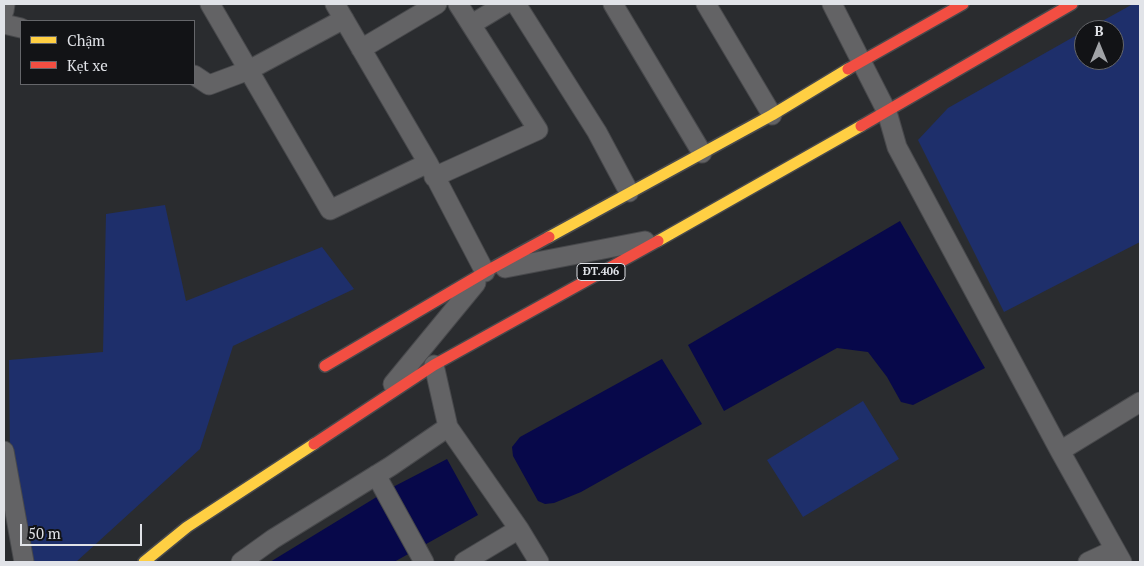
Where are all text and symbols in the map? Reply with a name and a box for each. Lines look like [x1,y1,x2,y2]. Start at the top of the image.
legend [20,20,195,85]
north arrow [1074,20,1124,70]
text: B [1094,21,1104,40]
text: Chậm [67,30,105,50]
text: Kẹt xe [67,55,108,75]
road number: ĐT.406 [577,264,625,280]
scale bar [22,514,145,546]
text: 50 m [28,523,61,543]

